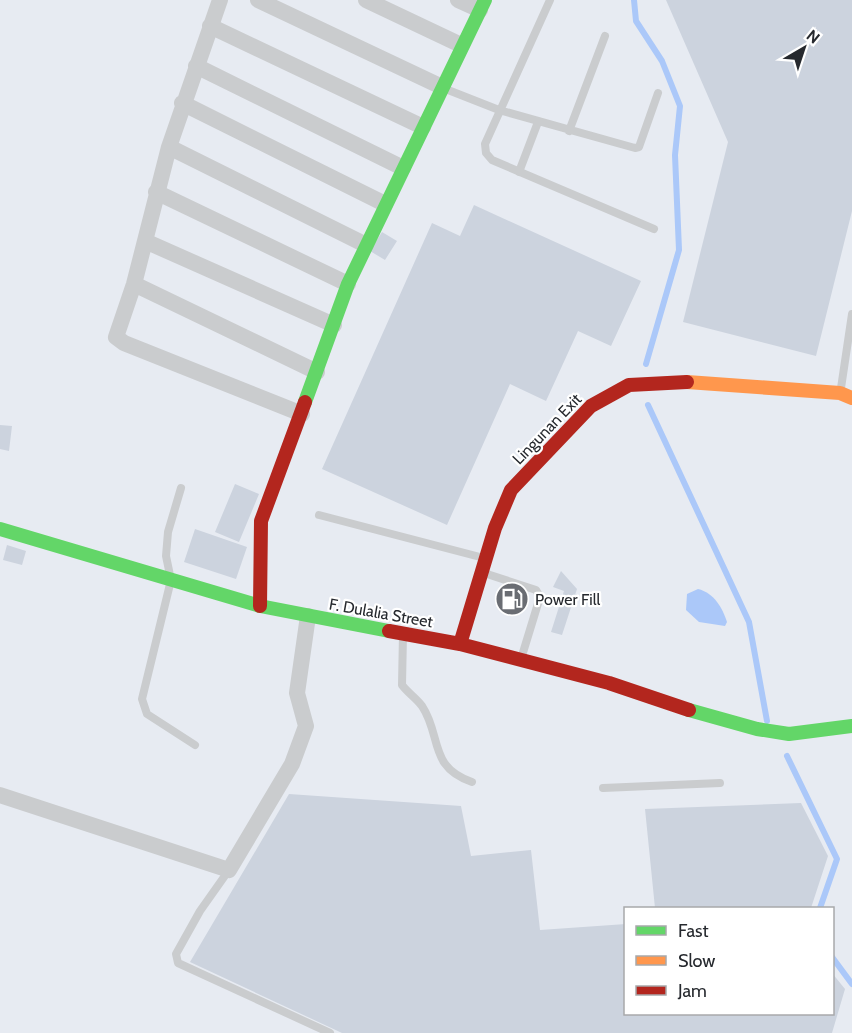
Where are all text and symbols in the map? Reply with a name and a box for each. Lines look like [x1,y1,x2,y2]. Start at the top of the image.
north arrow [774,18,834,78]
text: N [803,26,823,48]
street label: Lingunan Exit [509,389,586,468]
fuel station icon: Power Fill [494,581,530,617]
place label: Power Fill [535,590,600,609]
street label: F. Dulalia Street [328,595,435,632]
legend [624,907,834,1015]
text: Fast [678,920,709,942]
text: Slow [678,950,715,972]
text: Jam [677,980,707,1002]

